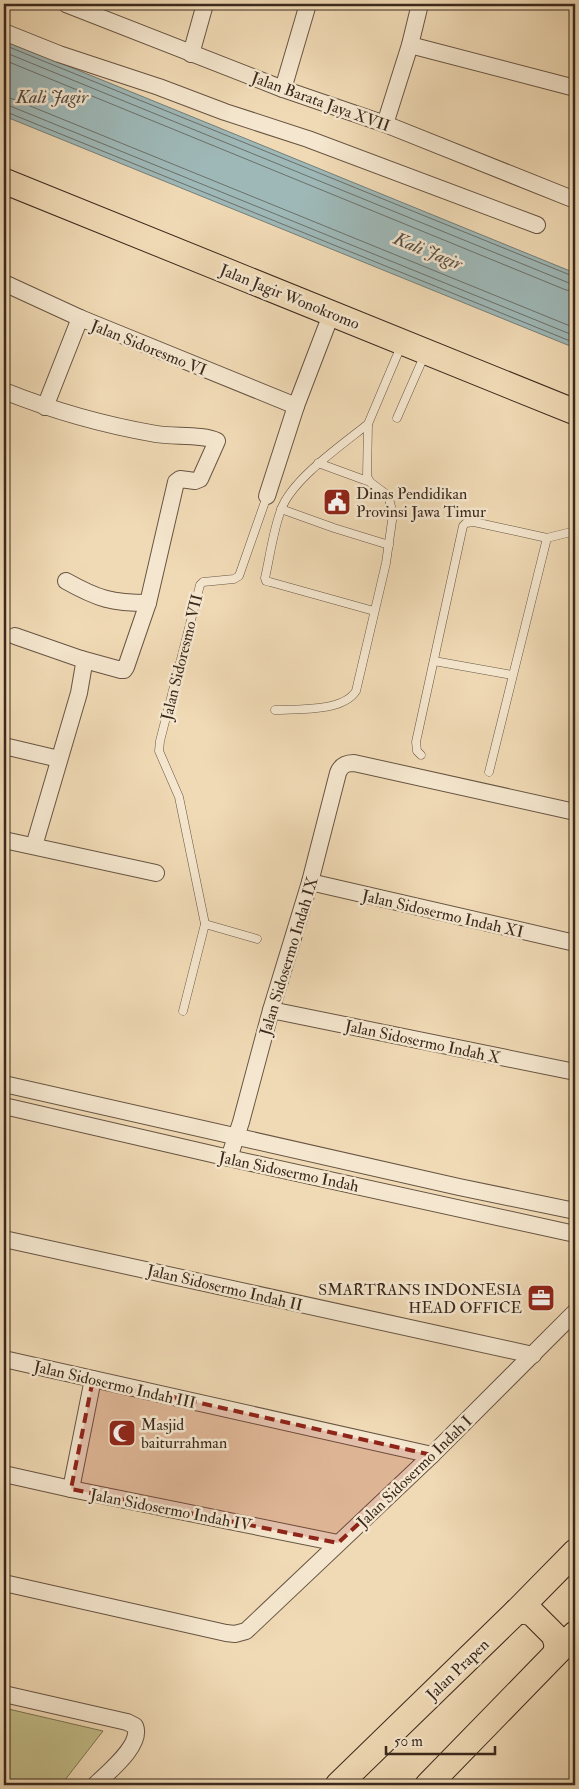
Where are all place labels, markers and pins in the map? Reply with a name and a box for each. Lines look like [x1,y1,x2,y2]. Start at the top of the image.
place label: Dinas Pendidikan Provinsi Jawa Timur [356,484,486,523]
public building icon: Dinas Pendidikan Provinsi Jawa Timur [322,487,352,517]
place label: SMARTRANS INDONESIA HEAD OFFICE [318,1280,522,1318]
office icon: SMARTRANS INDONESIA HEAD OFFICE [526,1283,556,1313]
place label: Masjid baiturrahman [141,1415,227,1453]
mosque icon: Masjid baiturrahman [107,1418,137,1448]

